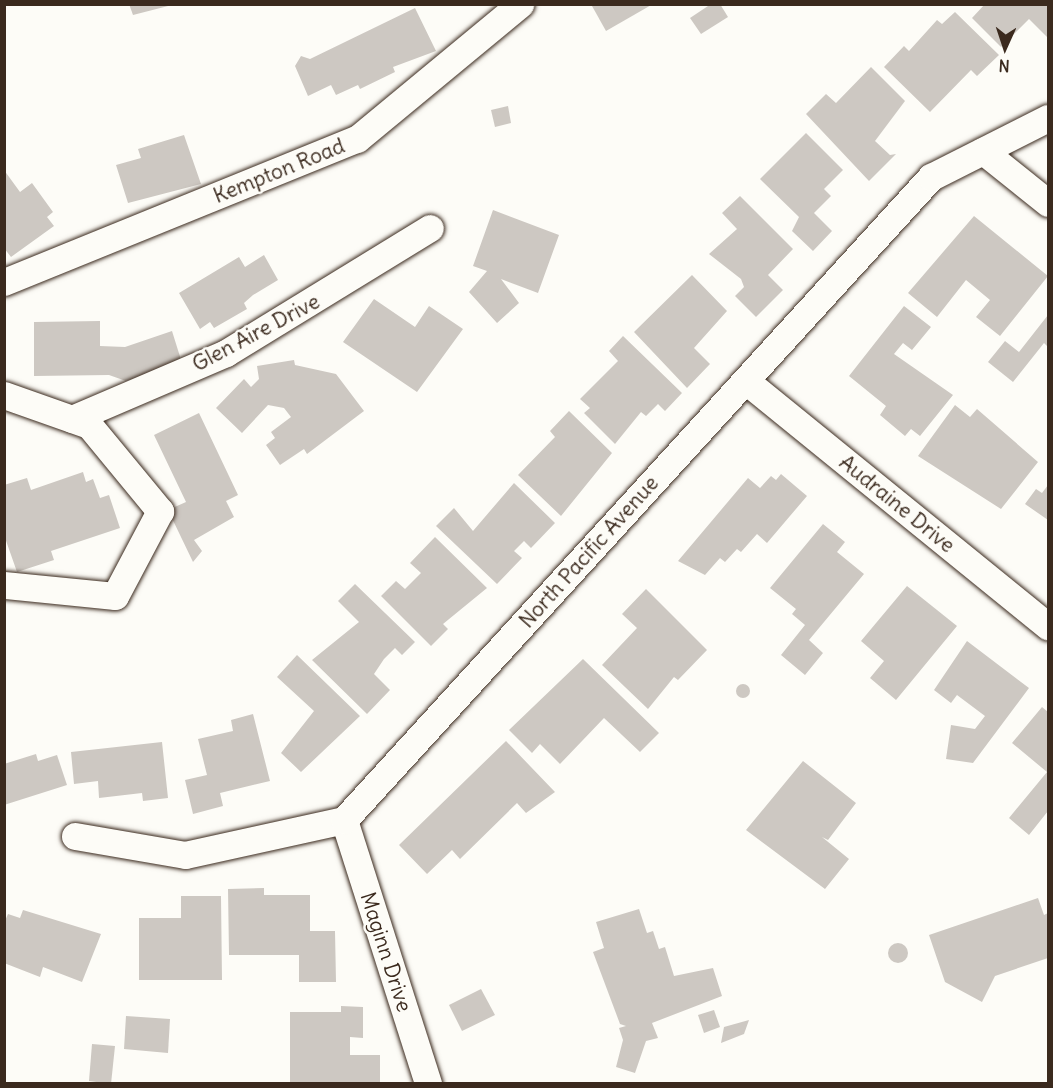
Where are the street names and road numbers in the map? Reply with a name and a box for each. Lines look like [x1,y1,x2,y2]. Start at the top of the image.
street label: Kempton Road [210,133,348,209]
street label: Glen Aire Drive [188,289,324,377]
street label: Audraine Drive [834,450,960,558]
street label: North Pacific Avenue [514,471,664,633]
street label: Maginn Drive [355,889,417,1015]

